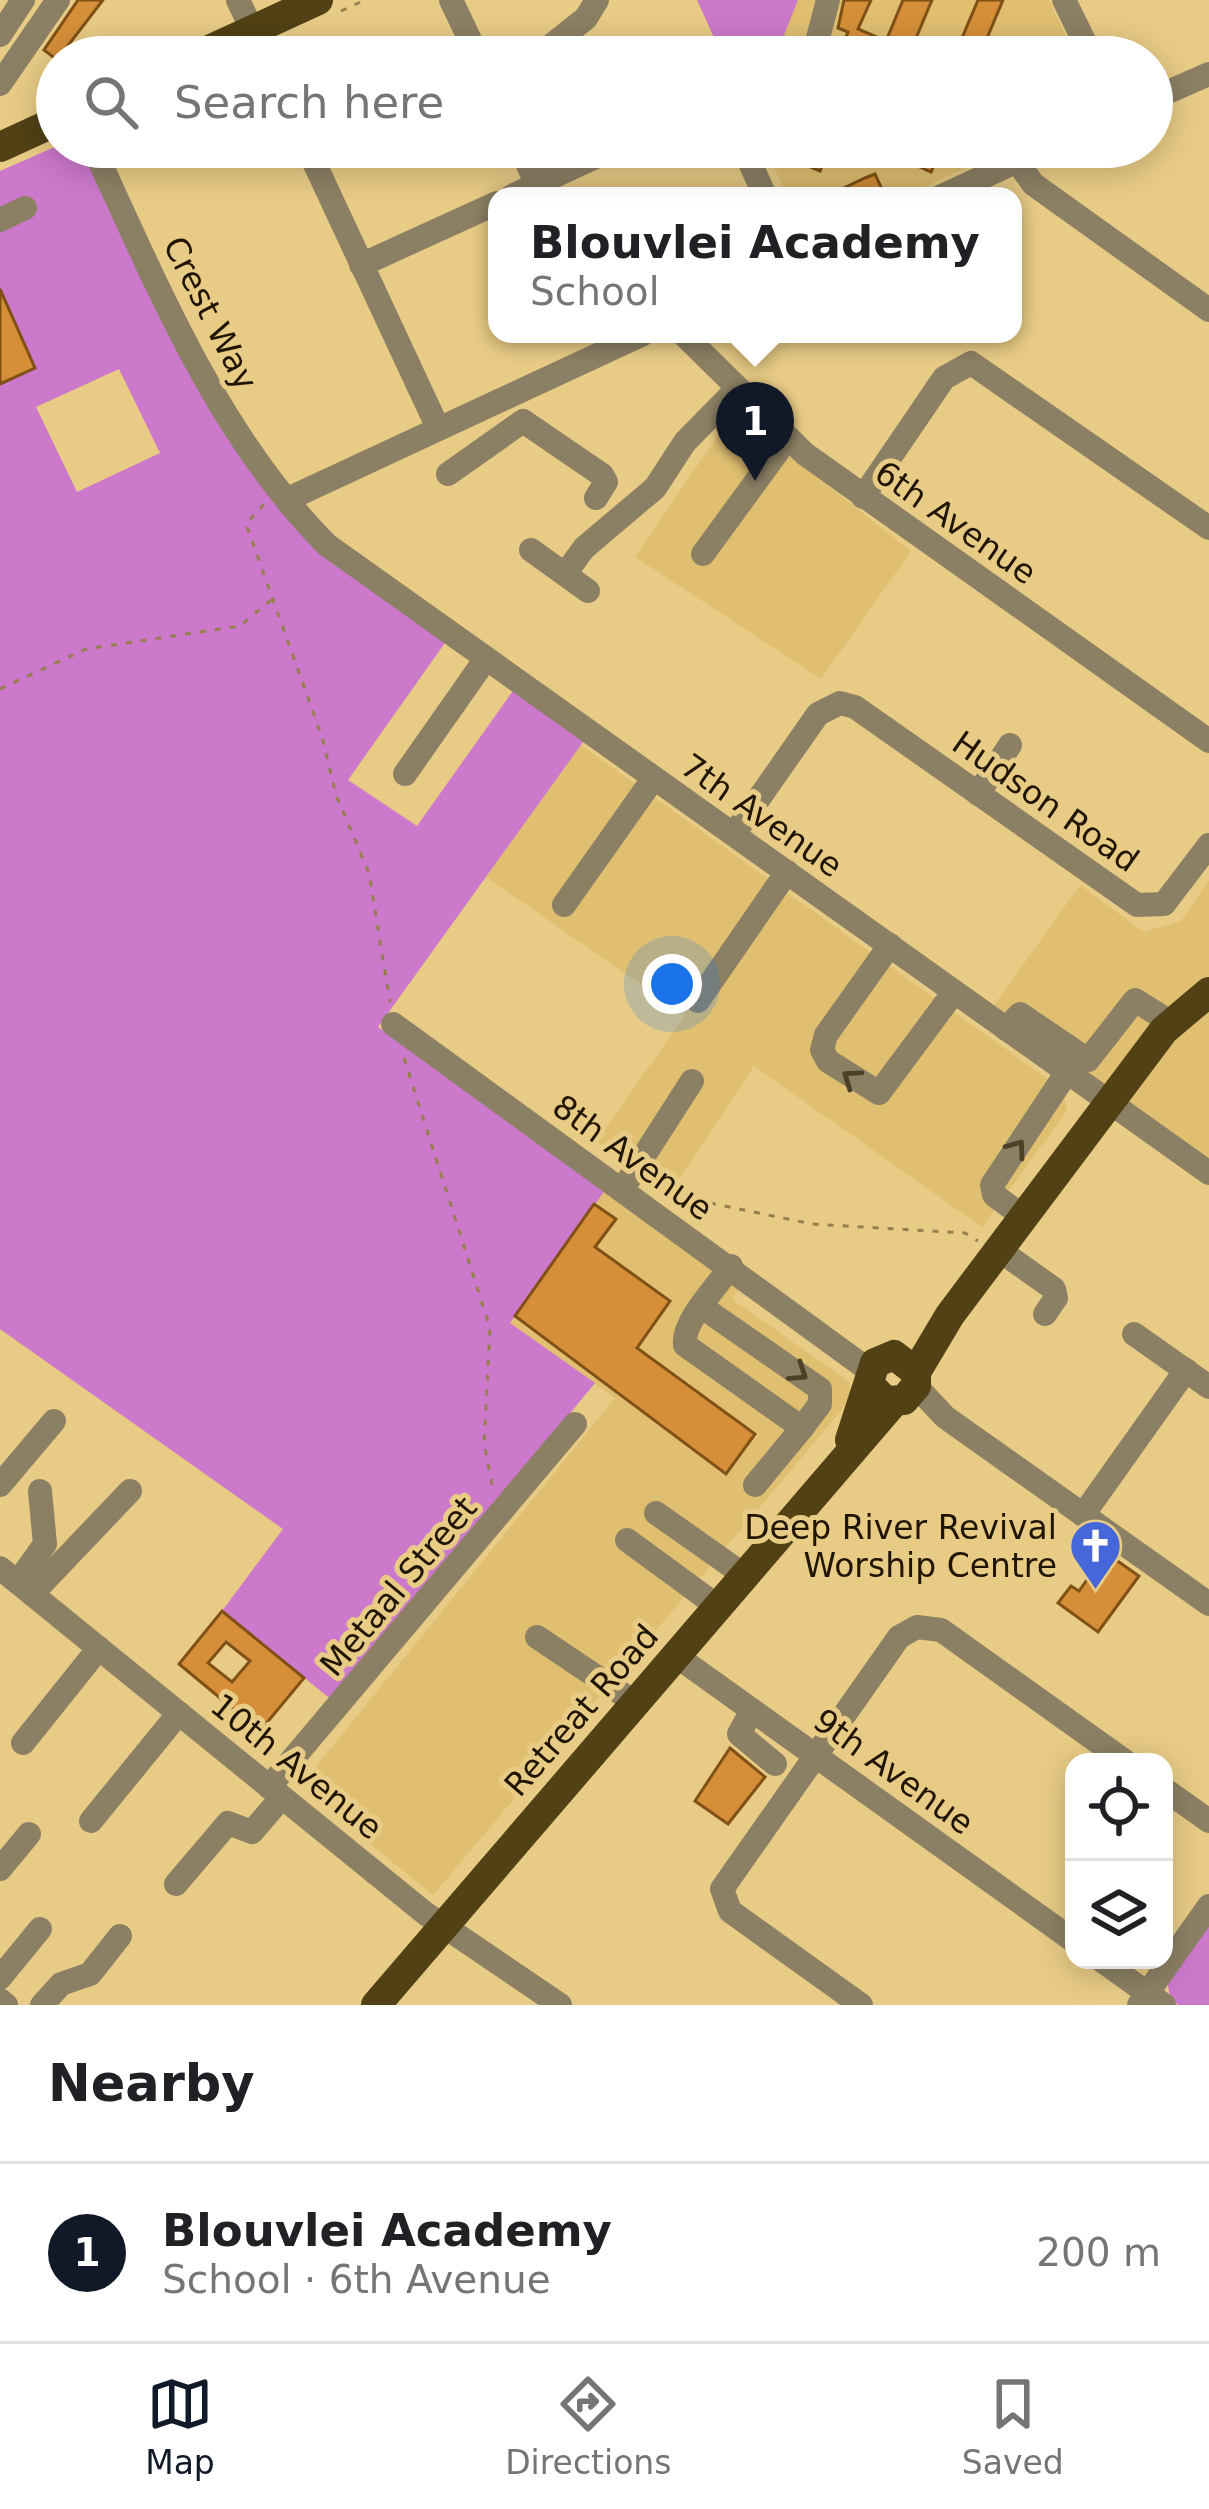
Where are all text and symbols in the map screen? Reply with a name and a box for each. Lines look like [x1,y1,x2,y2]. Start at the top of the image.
search box [36,36,1173,168]
icon: search [78,69,144,135]
text: Search here [174,76,444,129]
popup [488,187,1022,343]
text: Blouvlei Academy [530,216,980,269]
street label: Crest Way [155,230,266,397]
text: School [530,269,660,314]
pin: 1 [716,382,794,481]
street label: 6th Avenue [868,453,1044,592]
street label: Hudson Road [945,723,1146,880]
street label: 7th Avenue [674,746,850,885]
your location [642,954,702,1014]
one-way arrow [842,1070,864,1092]
street label: 8th Avenue [545,1086,720,1228]
one-way arrow [1003,1140,1025,1162]
one-way arrow [785,1359,807,1381]
street label: Metaal Street [312,1489,485,1684]
place label: Deep River Revival Worship Centre [744,1508,1057,1585]
church icon: Deep River Revival Worship Centre [1068,1518,1124,1592]
street label: Retreat Road [496,1617,666,1804]
street label: 10th Avenue [203,1685,390,1847]
street label: 9th Avenue [806,1700,981,1842]
map controls [1065,1753,1173,1969]
button: locate [1065,1753,1173,1861]
button: layers [1065,1861,1173,1969]
text: Nearby [48,2054,255,2113]
text: Blouvlei Academy [162,2204,612,2257]
text: 1 [73,2230,101,2275]
text: 200 m [1036,2230,1161,2275]
text: School · 6th Avenue [162,2257,551,2302]
tab: Map [145,2371,215,2482]
tab: Directions [505,2371,671,2482]
tab: Saved [962,2371,1064,2482]

